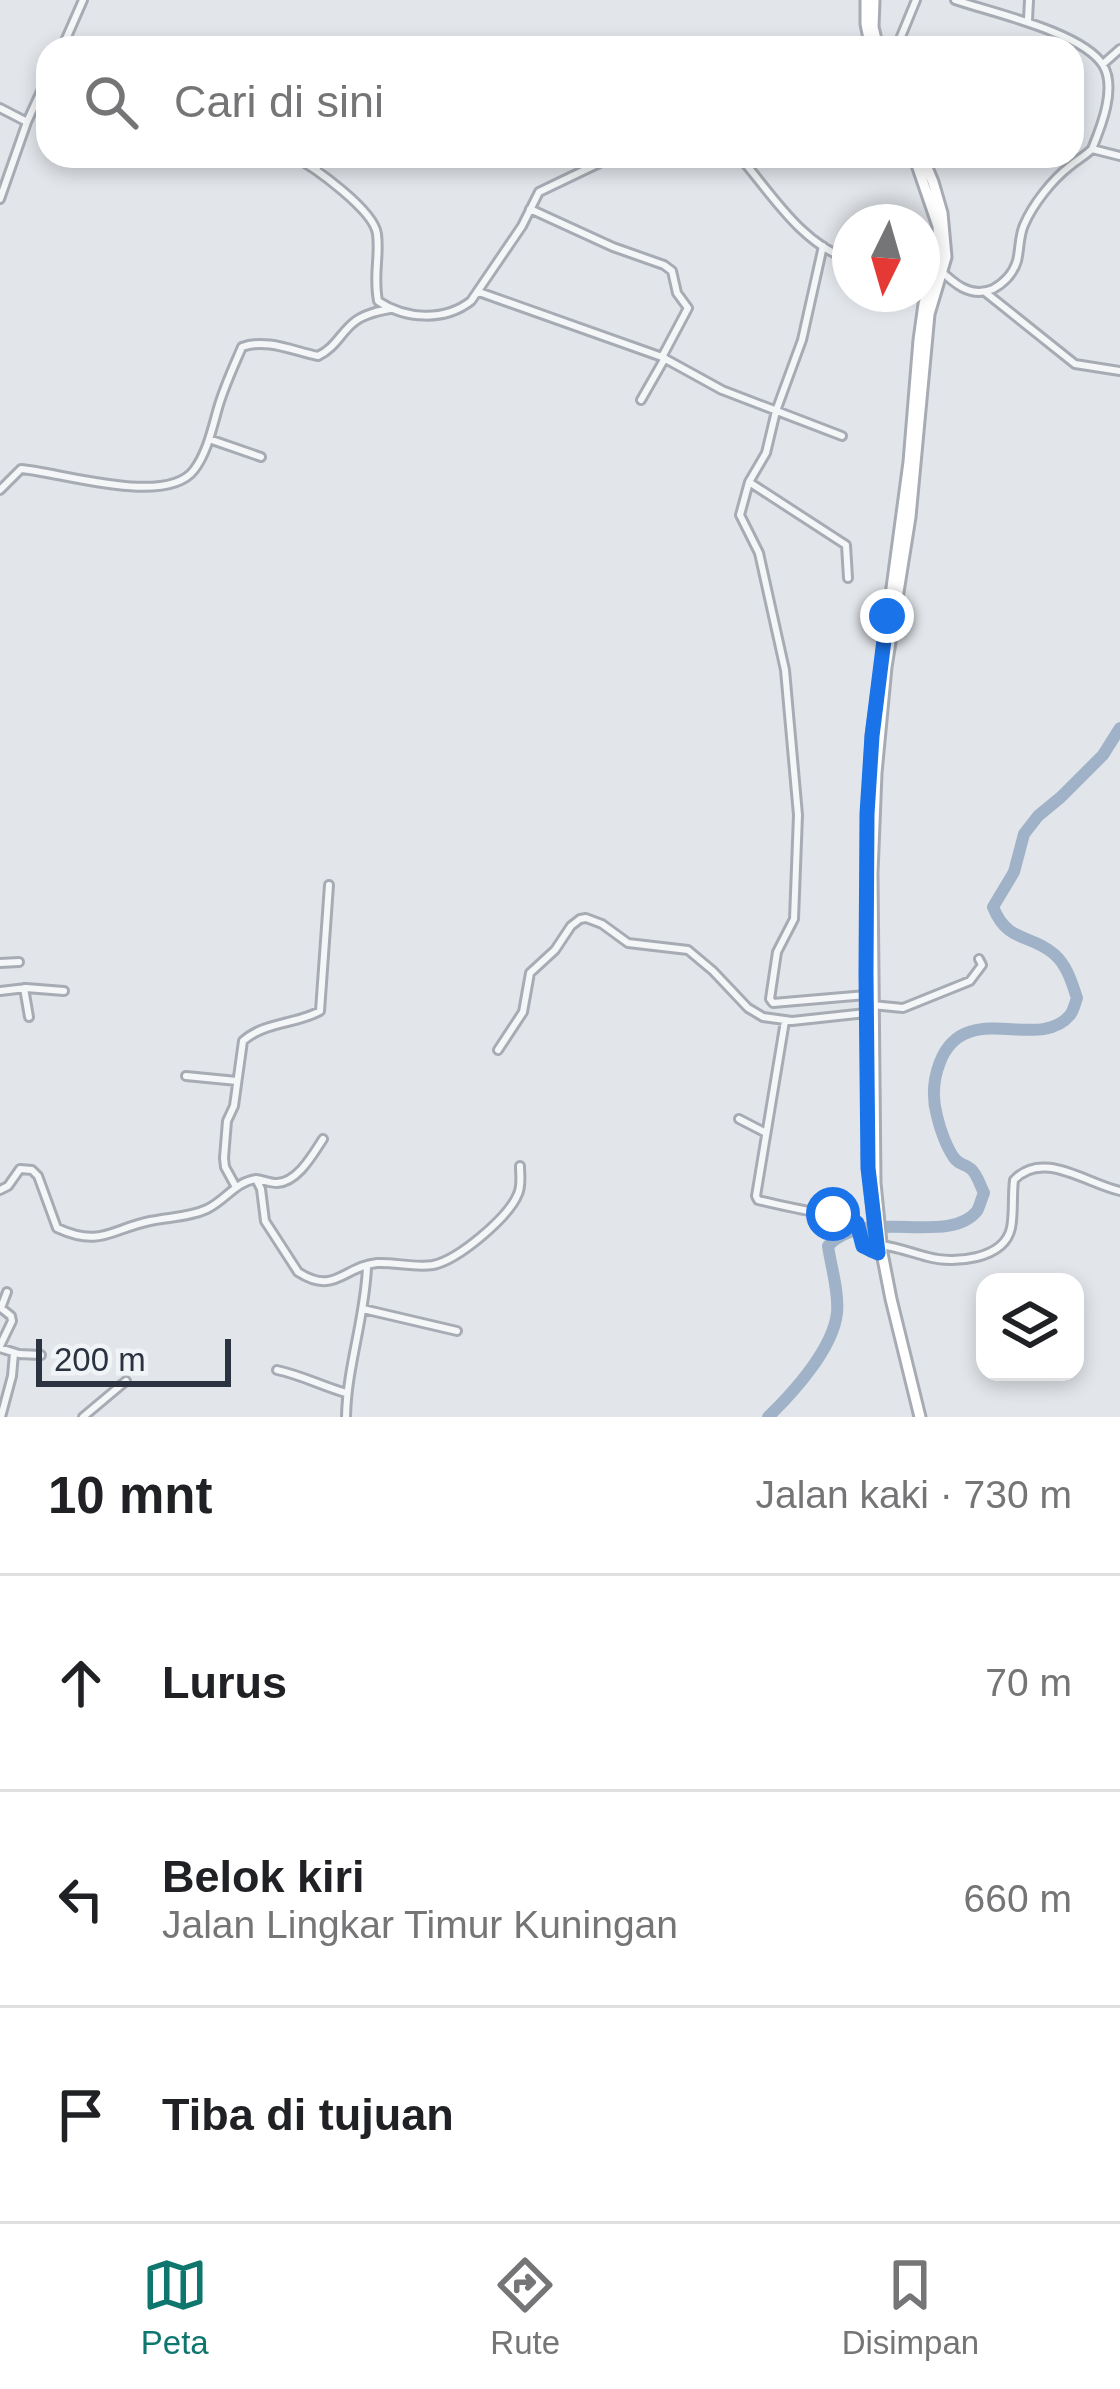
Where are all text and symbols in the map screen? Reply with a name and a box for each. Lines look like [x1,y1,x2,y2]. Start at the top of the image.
search box [36,36,1084,168]
icon: search [78,69,144,135]
text: Cari di sini [174,76,384,127]
north arrow [832,204,940,312]
route end [860,589,914,643]
route start [806,1187,860,1241]
map controls [976,1273,1084,1381]
button: layers [976,1273,1084,1381]
scale bar [36,1333,231,1386]
text: 200 m [54,1341,146,1378]
text: 10 mnt [48,1467,212,1524]
text: Jalan kaki · 730 m [756,1473,1072,1516]
icon: ahead [48,1650,114,1716]
text: Lurus [162,1657,287,1708]
text: 70 m [985,1661,1072,1704]
text: Belok kiri [162,1851,365,1902]
icon: left [48,1866,114,1932]
text: 660 m [964,1877,1072,1920]
text: Jalan Lingkar Timur Kuningan [162,1903,678,1946]
icon: arrive [48,2082,114,2148]
text: Tiba di tujuan [162,2089,454,2140]
tab: Peta [141,2252,209,2362]
tab: Rute [490,2252,560,2362]
tab: Disimpan [842,2252,979,2362]

